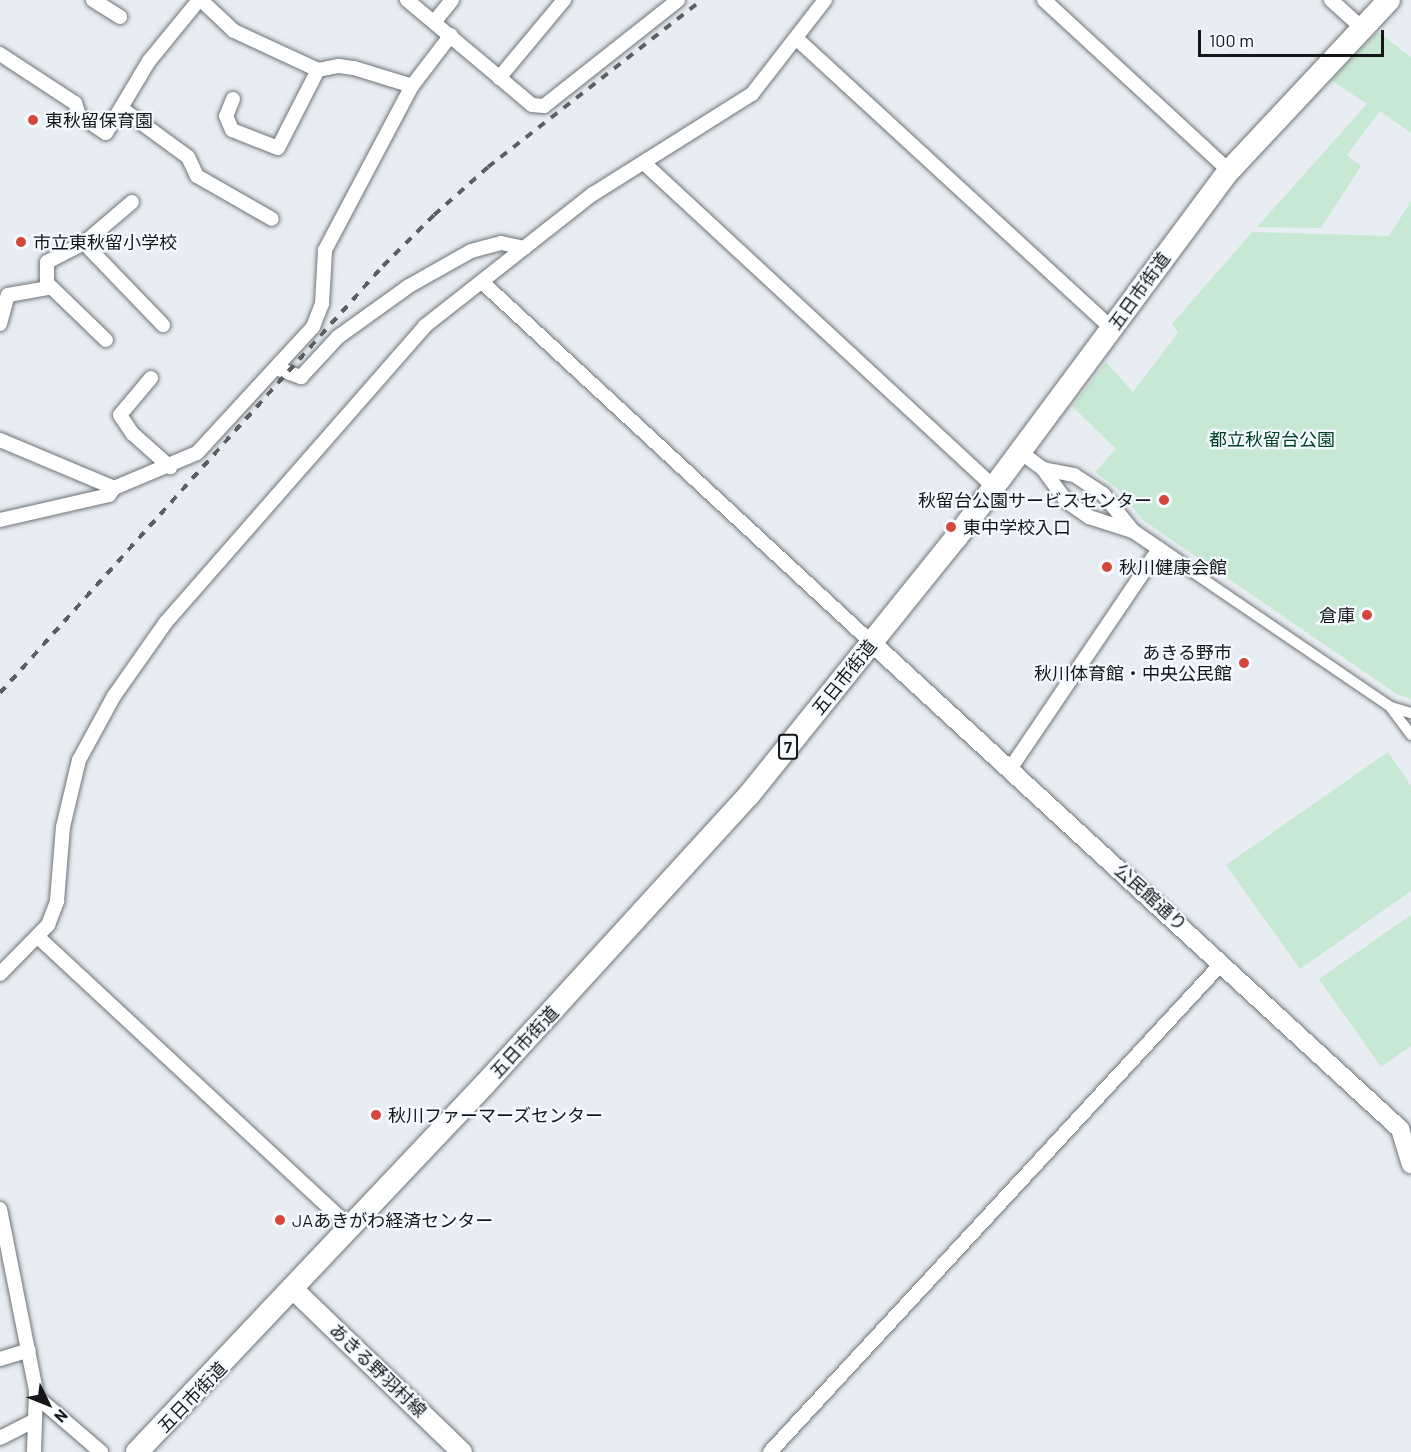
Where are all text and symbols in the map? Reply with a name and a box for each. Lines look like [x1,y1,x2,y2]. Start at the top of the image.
scale bar [1201,18,1387,56]
text: 100 m [1209,29,1254,51]
place label: 東秋留保育園 [45,109,153,131]
marker: 東秋留保育園 [26,113,40,127]
place label: 市立東秋留小学校 [33,231,177,253]
marker: 市立東秋留小学校 [14,235,28,249]
street label: 五日市街道 [1104,248,1174,334]
park label: 都立秋留台公園 [1209,428,1335,450]
place label: 秋留台公園サービスセンター [918,489,1152,511]
marker: 秋留台公園サービスセンター [1157,493,1171,507]
place label: 東中学校入口 [963,516,1071,538]
marker: 東中学校入口 [944,520,958,534]
place label: 秋川健康会館 [1119,556,1227,578]
marker: 秋川健康会館 [1100,560,1114,574]
place label: 倉庫 [1319,604,1355,626]
marker: 倉庫 [1360,608,1374,622]
street label: 五日市街道 [807,635,881,719]
place label: あきる野市 秋川体育館・中央公民館 [1034,642,1232,684]
marker: あきる野市 秋川体育館・中央公民館 [1237,656,1251,670]
road number: 7 [778,734,798,760]
street label: 公民館通り [1110,859,1192,935]
street label: 五日市街道 [485,1002,563,1082]
place label: 秋川ファーマーズセンター [388,1104,604,1126]
marker: 秋川ファーマーズセンター [369,1108,383,1122]
place label: JAあきがわ経済センター [292,1209,493,1231]
marker: JAあきがわ経済センター [273,1213,287,1227]
street label: あきる野羽村線 [325,1318,431,1422]
street label: 五日市街道 [153,1357,231,1437]
north arrow [18,1374,78,1434]
text: N [51,1406,72,1427]

